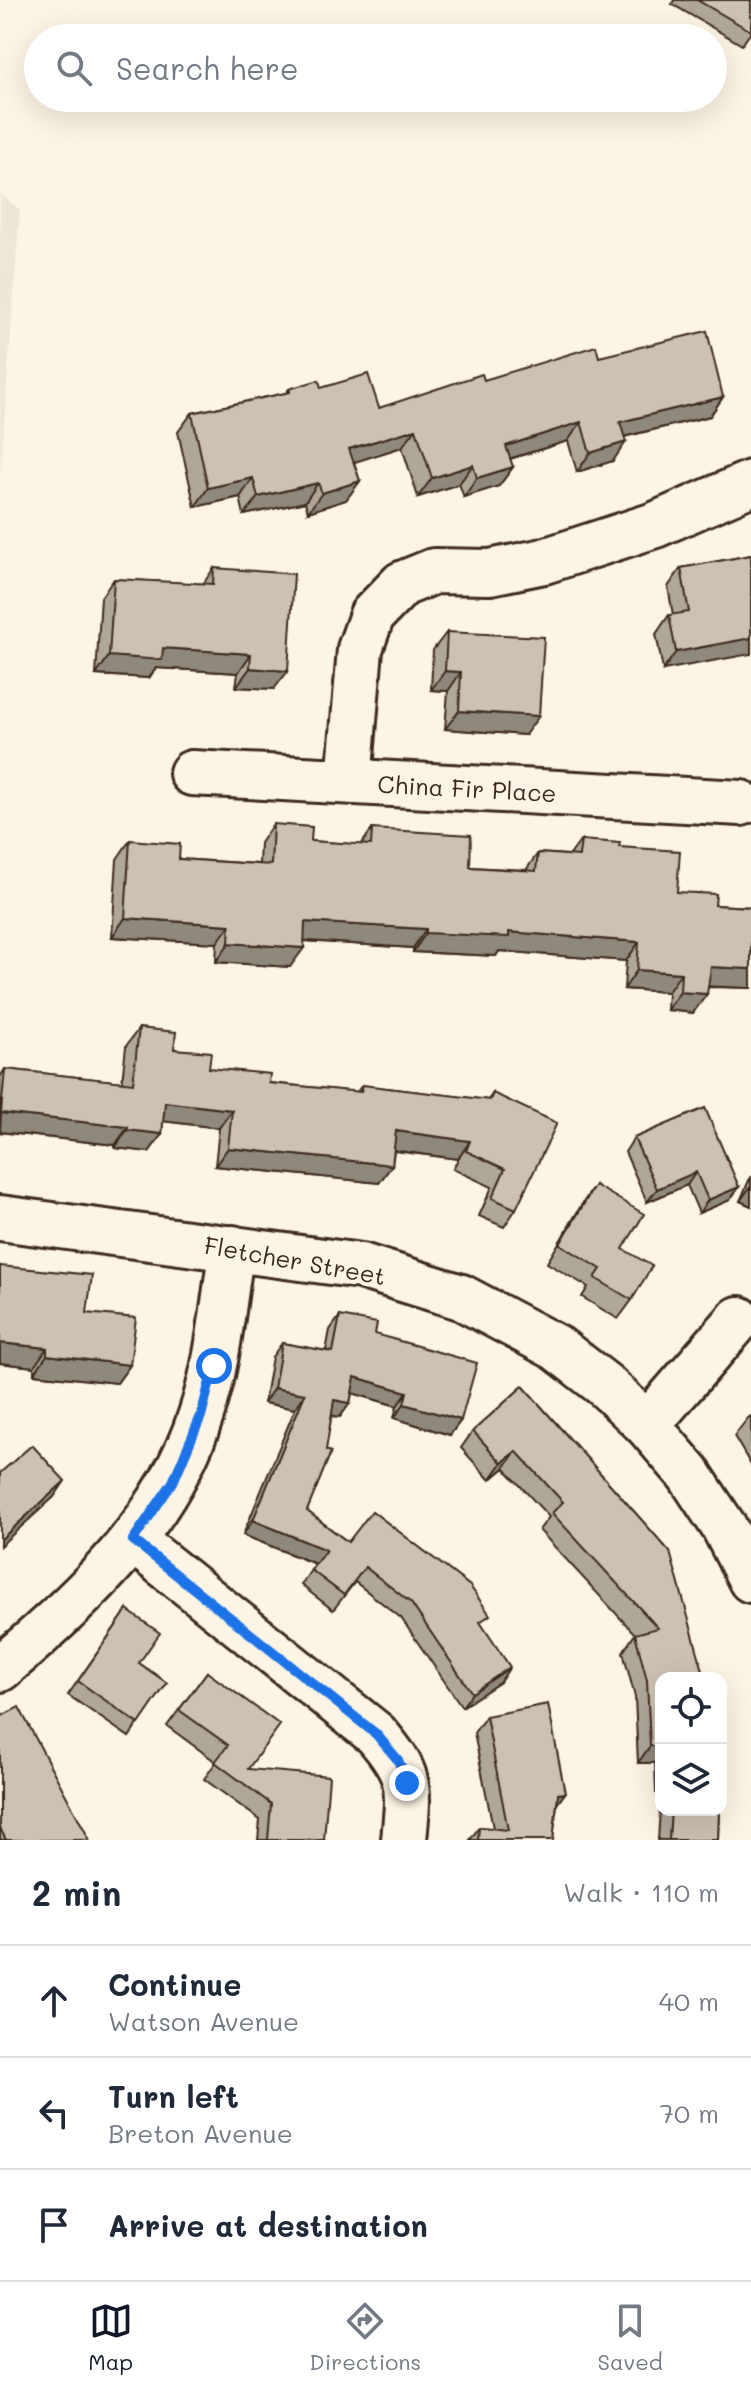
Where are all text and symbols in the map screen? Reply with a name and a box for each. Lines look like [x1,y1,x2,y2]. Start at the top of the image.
search box [24,24,727,112]
icon: search [52,46,96,90]
text: Search here [116,48,299,88]
street label: China Fir Place [377,768,557,808]
street label: Fletcher Street [202,1229,388,1291]
route start [196,1348,232,1384]
map controls [655,1672,727,1816]
button: locate [655,1672,727,1744]
button: layers [655,1744,727,1816]
route end [389,1765,425,1801]
text: 2 min [32,1870,121,1915]
text: Walk · 110 m [563,1875,719,1909]
text: Continue [108,1964,241,2004]
icon: ahead [32,1979,76,2023]
text: 40 m [659,1984,719,2018]
text: Watson Avenue [108,2004,299,2038]
text: Turn left [108,2076,239,2116]
icon: left [32,2091,76,2135]
text: 70 m [659,2096,719,2130]
text: Breton Avenue [108,2116,293,2150]
icon: arrive [32,2203,76,2247]
text: Arrive at destination [108,2205,428,2245]
tab: Map [88,2299,133,2376]
tab: Directions [309,2299,421,2376]
tab: Saved [598,2299,663,2376]

